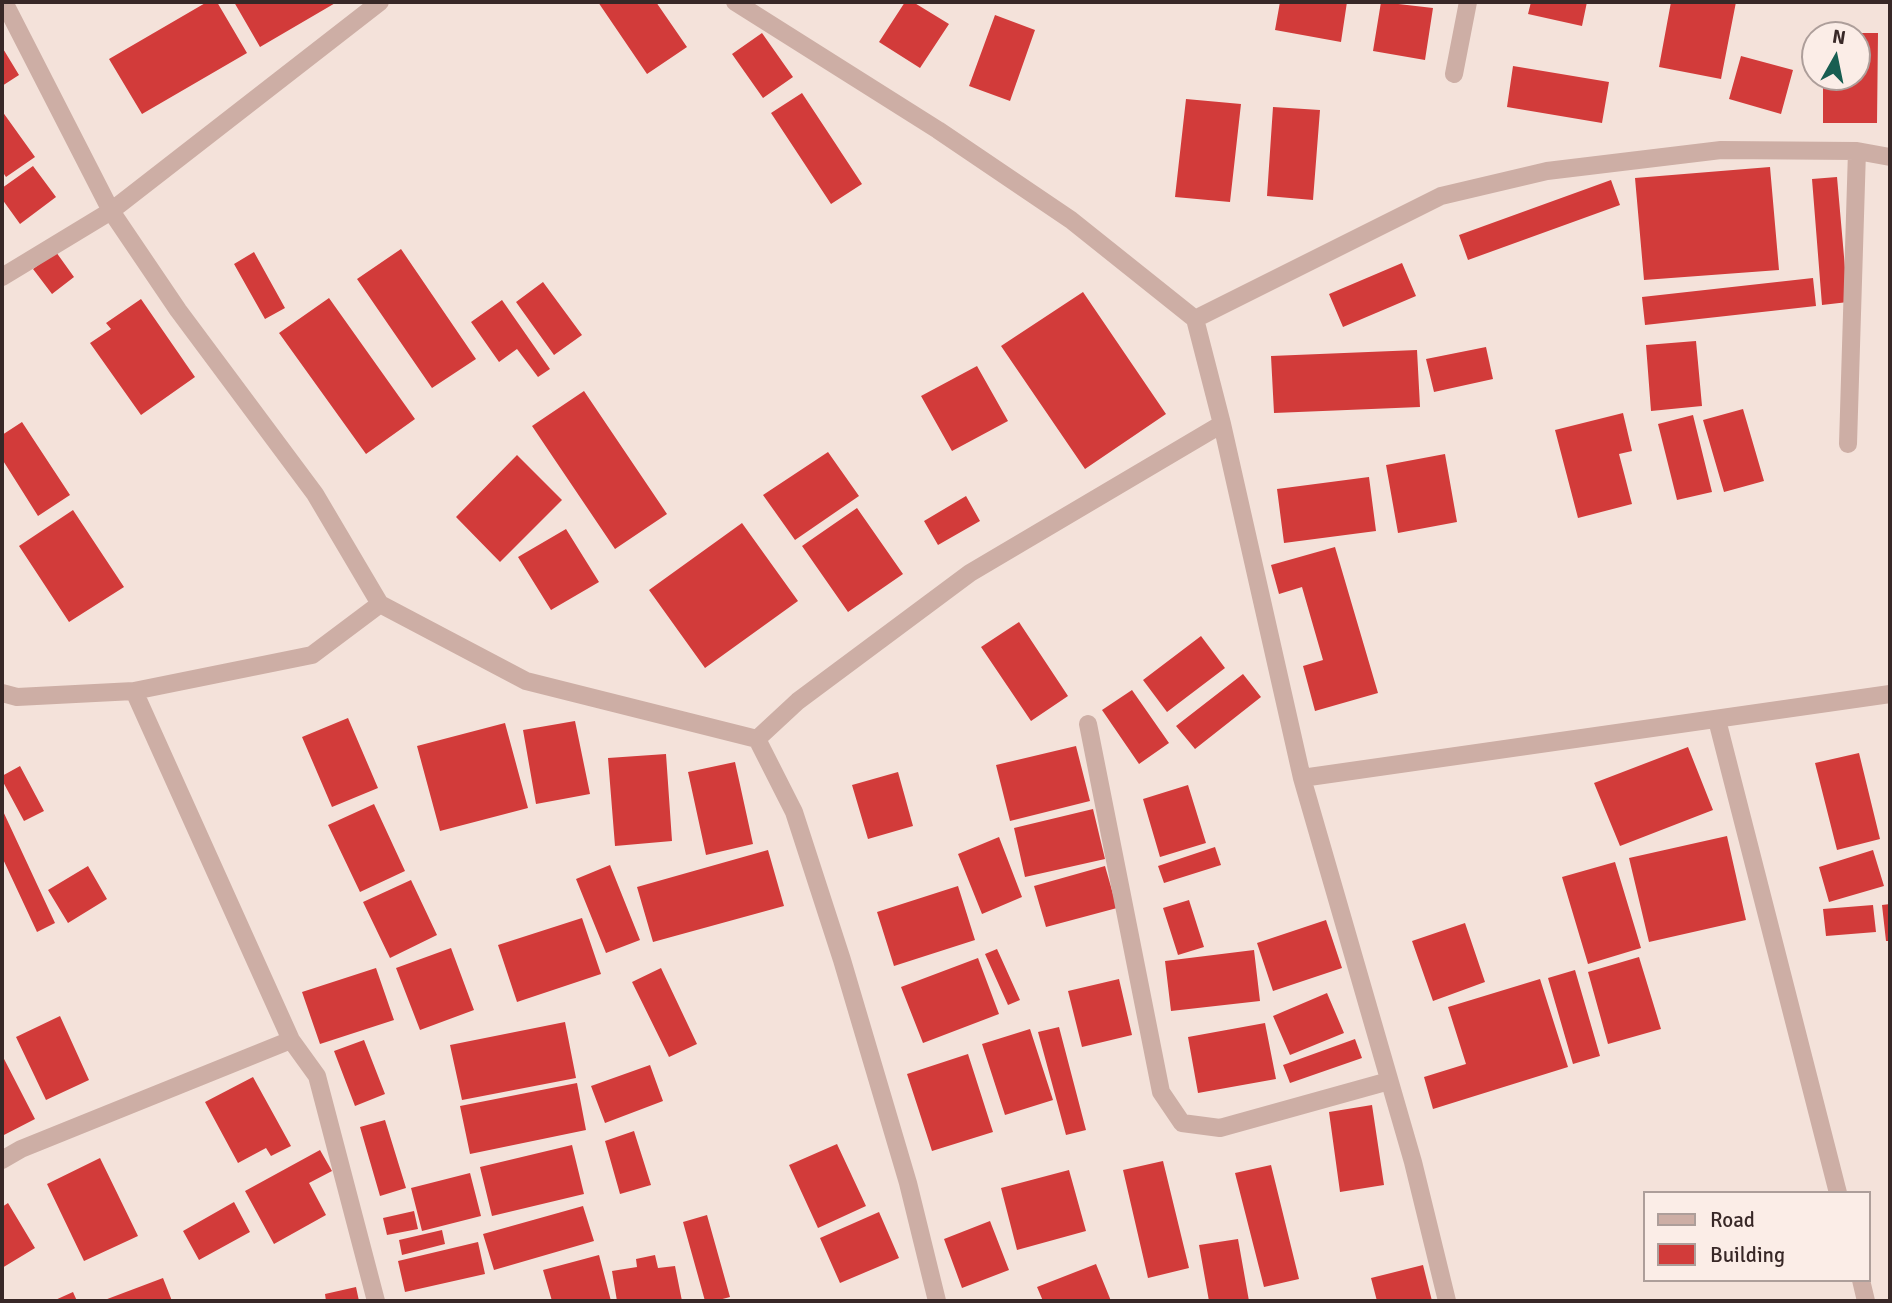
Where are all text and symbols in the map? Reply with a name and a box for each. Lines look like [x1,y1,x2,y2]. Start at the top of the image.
north arrow [1801,21,1871,91]
text: N [1831,24,1847,50]
legend [1644,1191,1871,1282]
text: Road [1710,1207,1755,1233]
text: Building [1710,1242,1785,1268]

